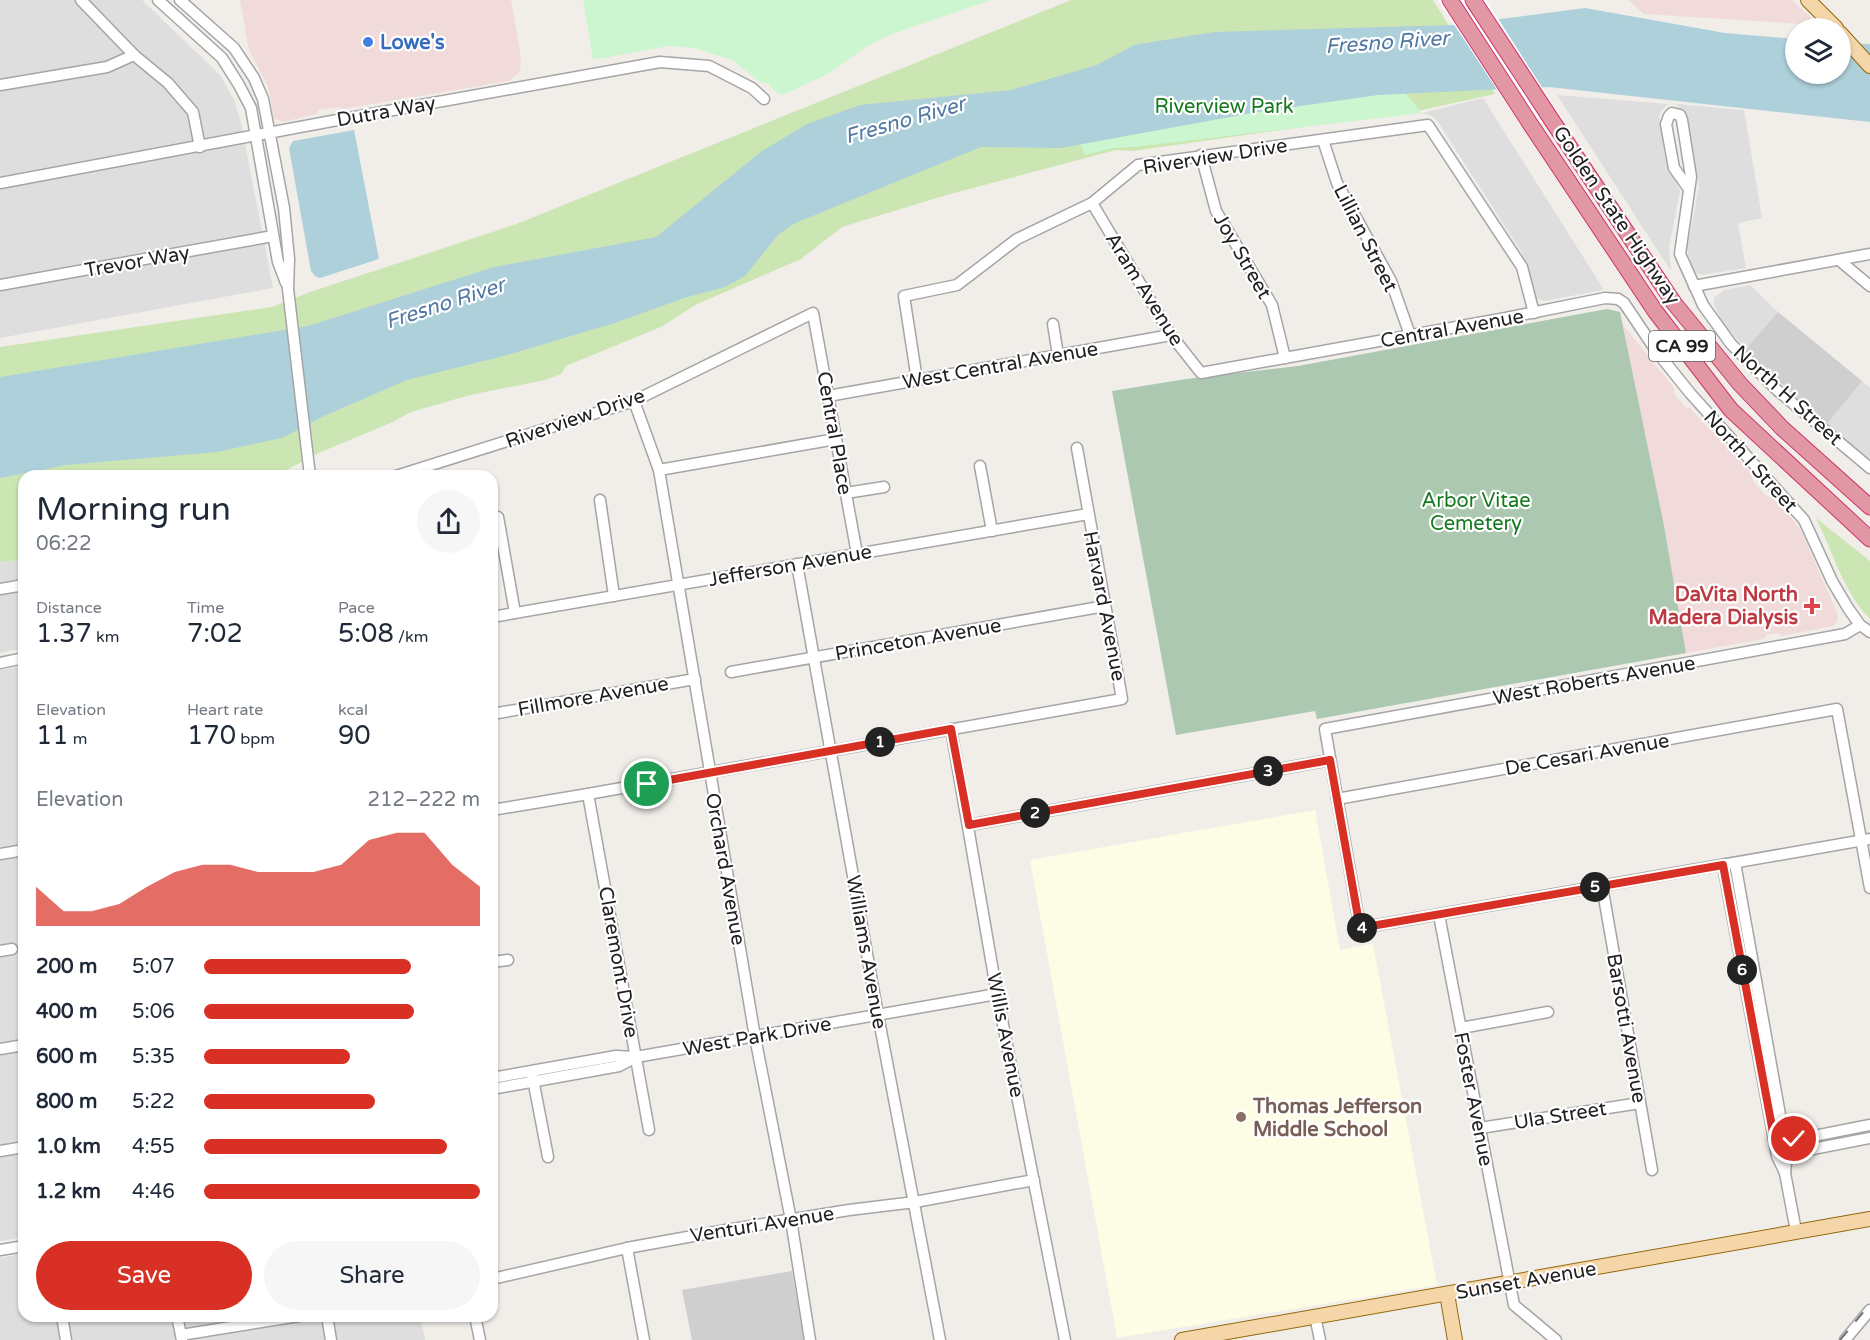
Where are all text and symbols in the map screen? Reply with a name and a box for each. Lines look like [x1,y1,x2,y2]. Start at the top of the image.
map controls [1785,18,1851,84]
button: layers [1785,18,1851,84]
water label: Fresno River [1324,25,1453,59]
place label: Lowe's [380,31,445,55]
marker: Lowe's [361,35,375,49]
street label: Dutra Way [335,91,438,132]
water label: Fresno River [842,91,971,150]
park label: Riverview Park [1154,95,1294,119]
street label: Golden State Highway [1547,122,1685,310]
street label: Riverview Drive [1141,134,1289,180]
street label: Lillian Street [1328,181,1403,296]
street label: Joy Street [1208,210,1276,304]
street label: Aram Avenue [1100,229,1188,351]
street label: Trevor Way [83,241,192,283]
water label: Fresno River [382,272,511,335]
street label: Central Avenue [1379,305,1526,353]
road number: CA 99 [1649,331,1715,361]
street label: West Central Avenue [901,337,1100,395]
street label: North H Street [1728,341,1847,451]
street label: Central Place [811,370,857,497]
street label: Riverview Drive [503,384,648,454]
street label: North I Street [1698,406,1802,518]
park label: Arbor Vitae Cemetery [1422,489,1530,536]
text: Morning run [36,490,231,529]
button: share [417,490,480,553]
street label: Harvard Avenue [1078,529,1130,683]
text: 06:22 [36,532,91,556]
street label: Jefferson Avenue [707,540,874,592]
place label: DaVita North Madera Dialysis [1648,583,1798,630]
marker: DaVita North Madera Dialysis [1803,597,1821,615]
text: Distance [36,598,102,618]
text: Time [187,598,224,618]
text: Pace [338,598,375,618]
street label: Princeton Avenue [833,614,1003,666]
text: 1.37 [36,618,92,649]
text: 7:02 [187,618,243,649]
text: 5:08 [338,618,394,649]
text: km [92,627,119,647]
text: /km [394,627,428,647]
street label: West Roberts Avenue [1491,651,1697,711]
street label: Fillmore Avenue [516,672,671,722]
text: Elevation [36,700,106,720]
text: Heart rate [187,700,263,720]
text: kcal [338,700,368,720]
text: 11 [36,720,69,751]
text: 170 [187,720,236,751]
text: 90 [338,720,371,751]
pin: 1 [865,727,895,757]
text: m [69,729,88,749]
text: bpm [236,729,275,749]
street label: De Cesari Avenue [1503,729,1671,781]
text: 1 [875,732,885,752]
pin: 3 [1253,756,1283,786]
pin [621,758,672,809]
text: 3 [1263,761,1273,781]
icon: arrive [630,767,663,800]
text: Elevation [36,788,123,812]
text: 212–222 m [367,788,480,812]
street label: Orchard Avenue [700,791,750,947]
pin: 2 [1020,798,1050,828]
text: 2 [1030,803,1040,823]
pin: 5 [1580,872,1610,902]
street label: Williams Avenue [841,873,891,1031]
text: 5 [1590,877,1600,897]
street label: Claremont Drive [593,885,643,1040]
pin: 4 [1347,913,1377,943]
text: 4 [1357,918,1367,938]
street label: Barsotti Avenue [1601,951,1651,1105]
text: 200 m [36,955,97,979]
text: 5:07 [132,955,175,979]
pin: 6 [1727,955,1757,985]
text: 6 [1737,960,1747,980]
street label: Willis Avenue [981,971,1029,1099]
text: 400 m [36,1000,97,1024]
text: 5:06 [132,1000,175,1024]
street label: West Park Drive [681,1012,833,1062]
street label: Foster Avenue [1448,1030,1498,1168]
text: 600 m [36,1045,97,1069]
text: 5:35 [132,1045,175,1069]
text: 800 m [36,1090,97,1114]
text: 5:22 [132,1090,175,1114]
place label: Thomas Jefferson Middle School [1252,1095,1422,1142]
street label: Ula Street [1512,1097,1609,1135]
marker: Thomas Jefferson Middle School [1234,1110,1248,1124]
pin [1768,1113,1819,1164]
icon: check [1777,1122,1810,1155]
text: 1.0 km [36,1135,101,1159]
text: 4:55 [132,1135,175,1159]
text: 1.2 km [36,1180,101,1204]
text: 4:46 [132,1180,175,1204]
street label: Venturi Avenue [689,1202,836,1248]
button: Save [36,1241,252,1310]
button: Share [264,1241,480,1310]
street label: Sunset Avenue [1454,1257,1598,1305]

